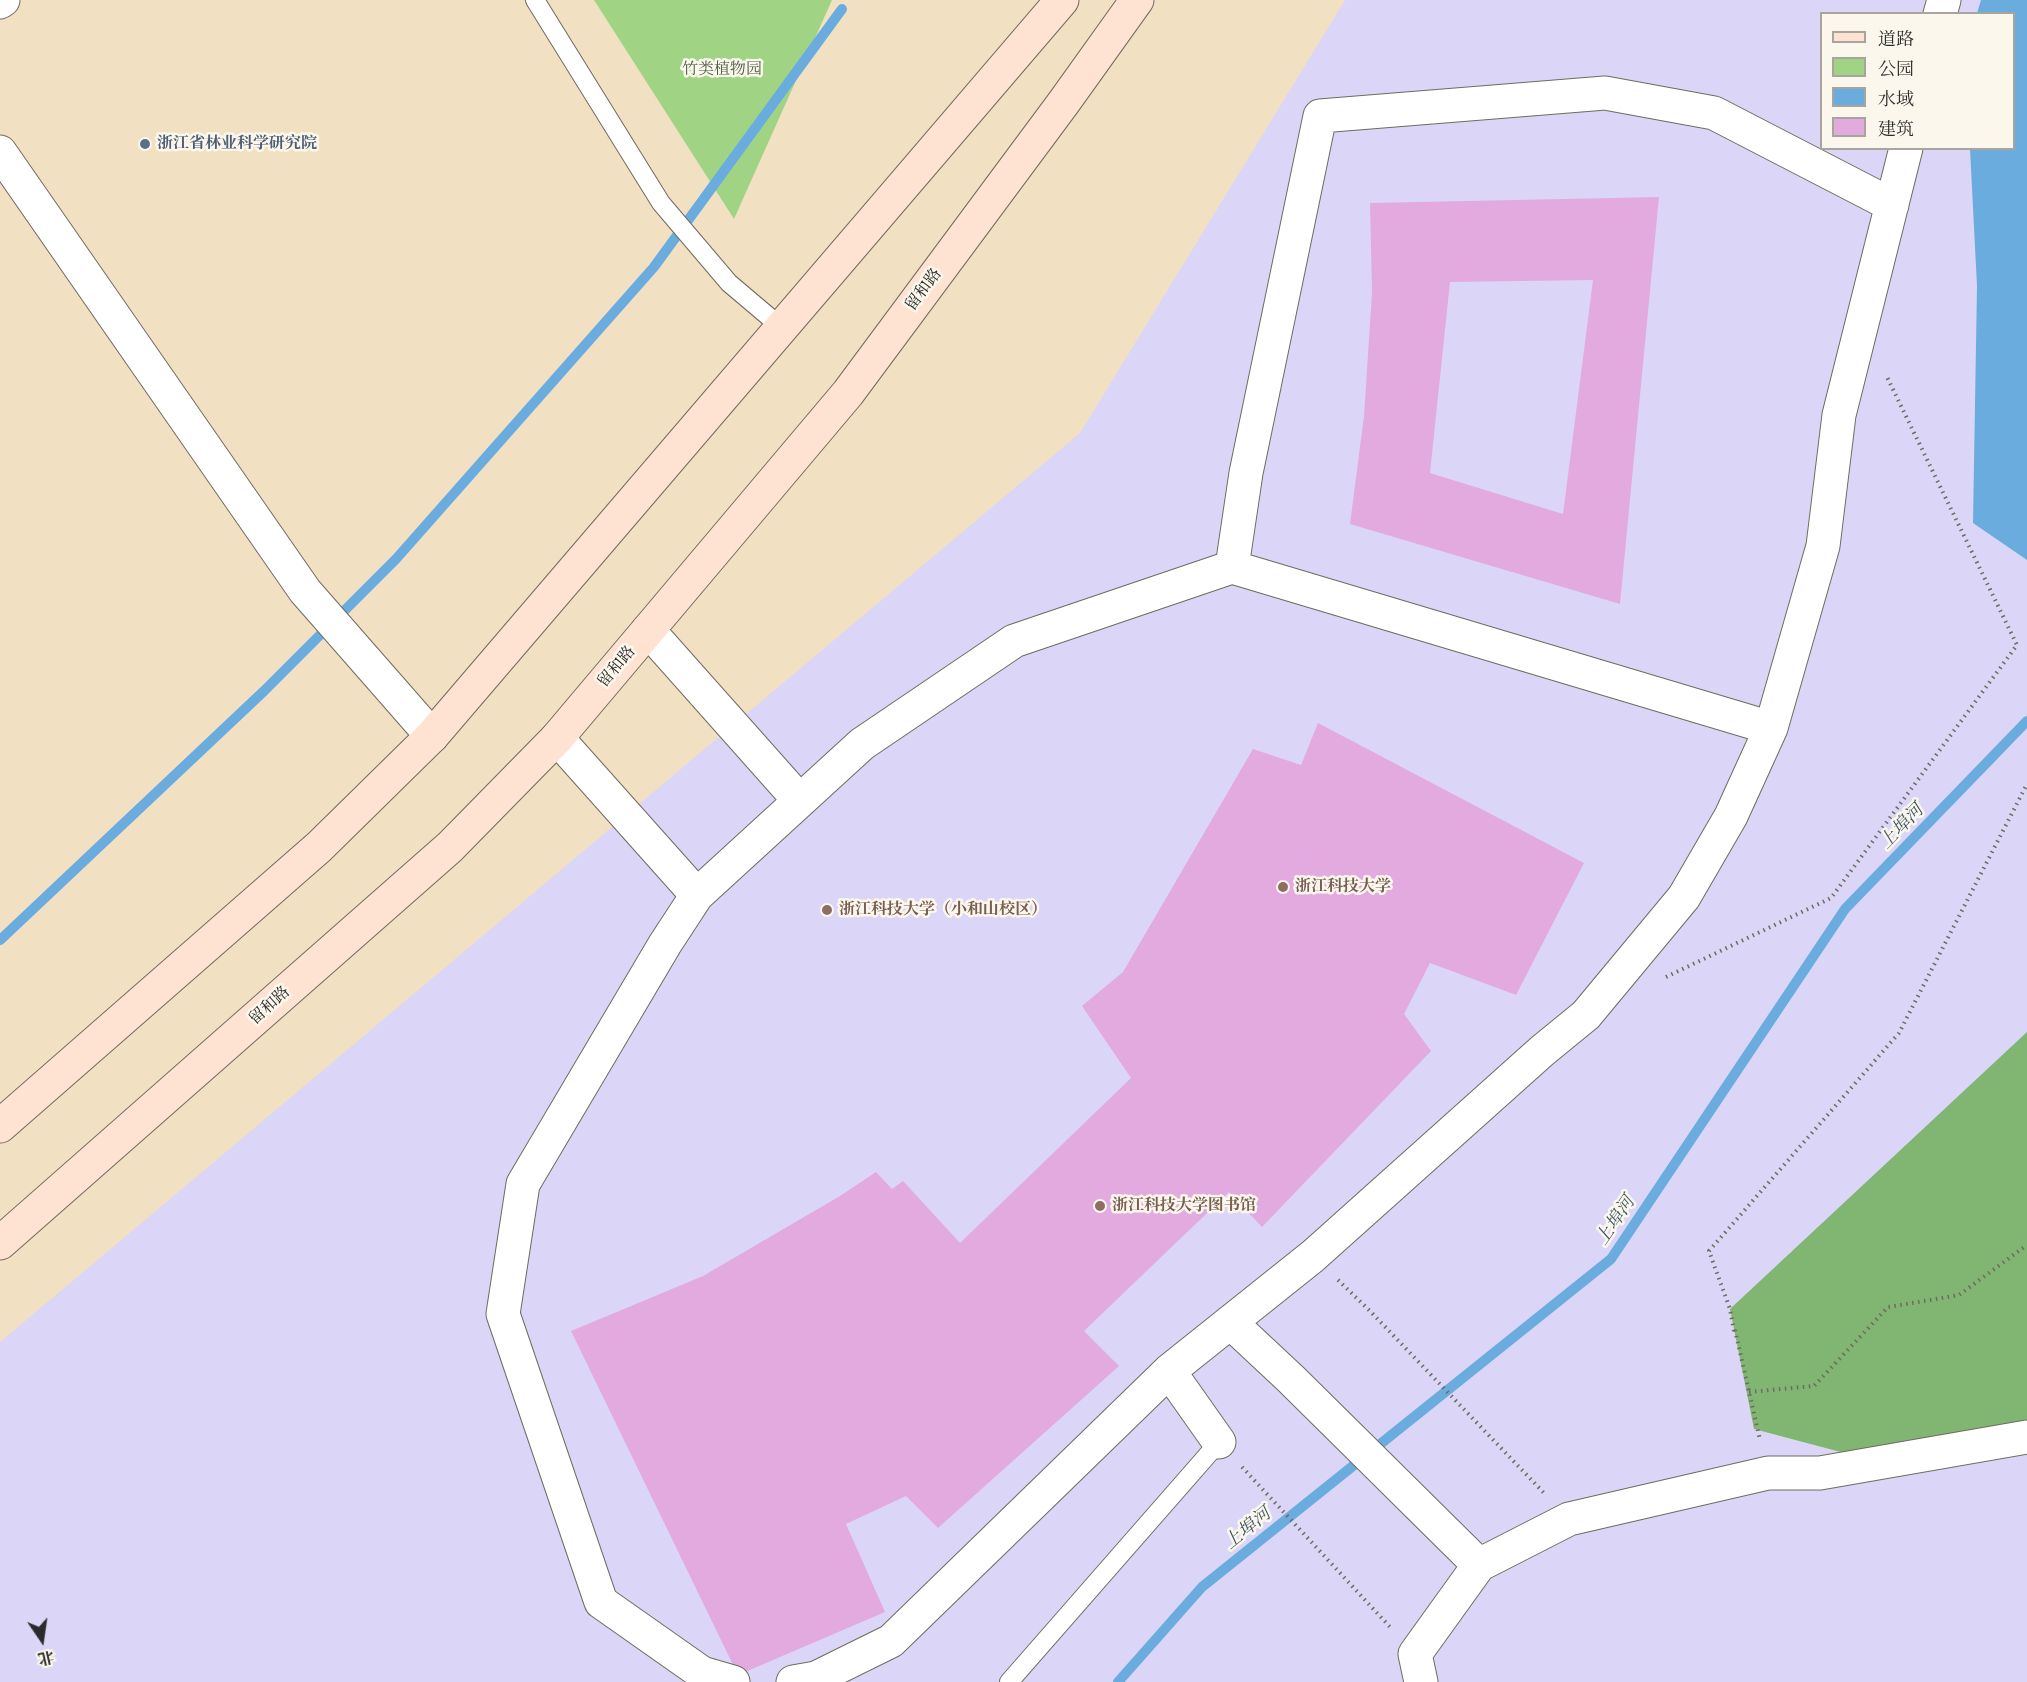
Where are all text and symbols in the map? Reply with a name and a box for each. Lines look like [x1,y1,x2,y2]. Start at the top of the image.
legend [1820,12,2015,150]
text: 道路 [1878,28,1914,50]
text: 公园 [1878,58,1914,80]
park label: 竹类植物园 [682,60,762,80]
text: 水域 [1878,88,1914,110]
text: 建筑 [1878,118,1914,140]
place label: 浙江省林业科学研究院 [157,134,317,154]
marker: 浙江省林业科学研究院 [138,137,152,151]
street label: 留和路 [902,265,946,315]
street label: 留和路 [594,642,640,692]
water label: 上埠河 [1875,800,1929,854]
place label: 浙江科技大学 [1295,877,1391,897]
marker: 浙江科技大学 [1276,880,1290,894]
place label: 浙江科技大学（小和山校区） [839,900,1047,920]
marker: 浙江科技大学（小和山校区） [820,903,834,917]
street label: 留和路 [246,983,294,1029]
water label: 上埠河 [1592,1193,1640,1249]
place label: 浙江科技大学图书馆 [1112,1196,1256,1216]
marker: 浙江科技大学图书馆 [1093,1199,1107,1213]
water label: 上埠河 [1220,1504,1276,1554]
north arrow [12,1610,72,1670]
text: 北 [36,1647,56,1669]

